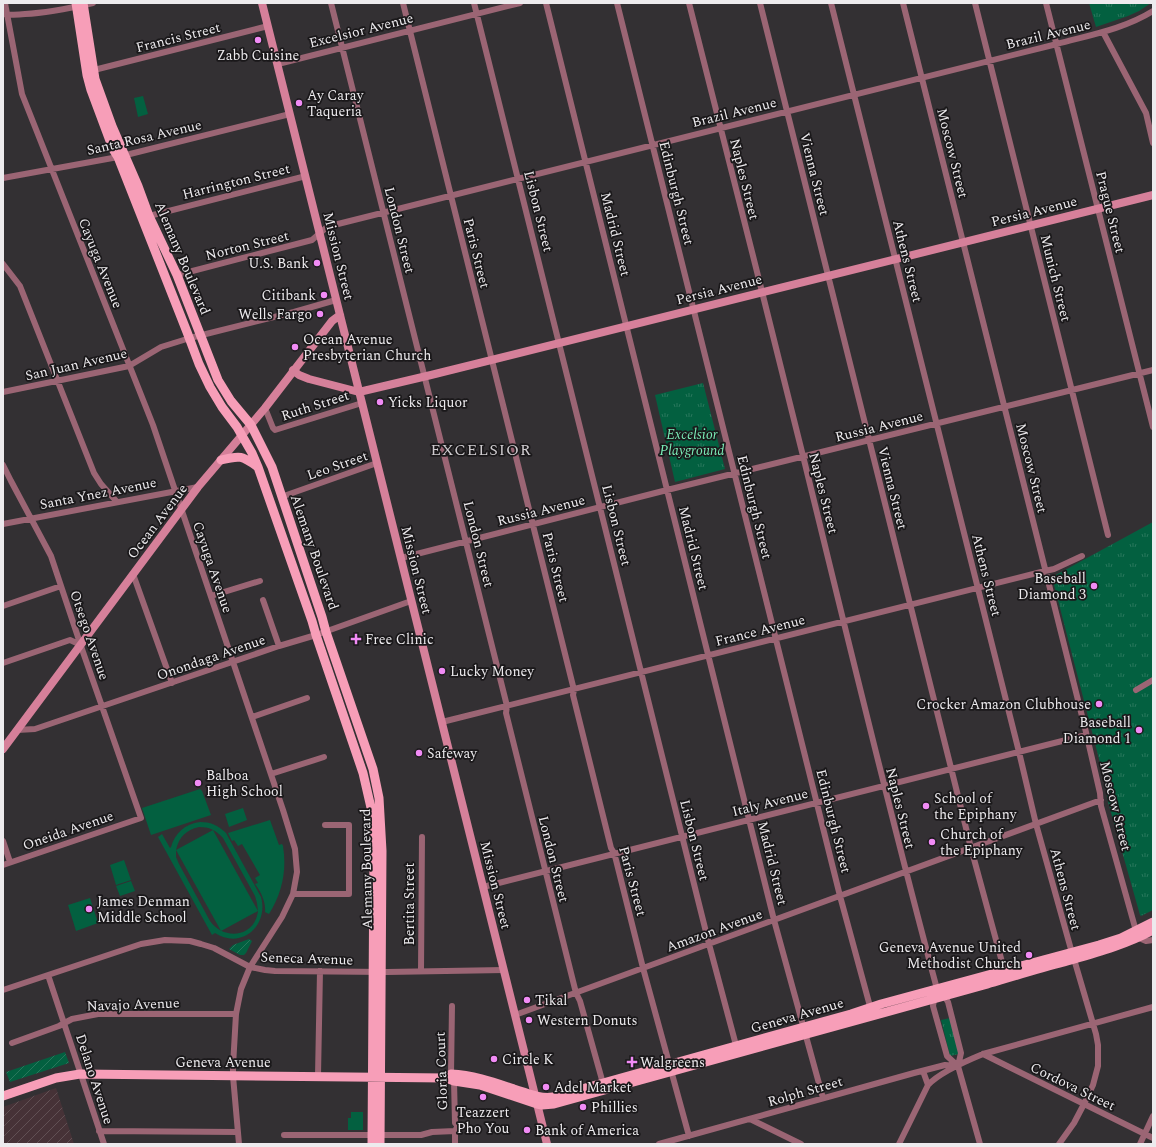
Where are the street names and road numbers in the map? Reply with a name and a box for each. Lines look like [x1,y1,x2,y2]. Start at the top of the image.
street label: Excelsior Avenue [307,7,416,54]
street label: Brazil Avenue [1004,14,1093,55]
street label: Francis Street [134,17,223,58]
street label: Brazil Avenue [690,92,779,133]
street label: Moscow Street [931,106,974,200]
street label: Santa Rosa Avenue [85,114,204,161]
street label: Vienna Street [794,130,835,218]
street label: Naples Street [724,136,765,222]
street label: Edinburgh Street [653,139,700,247]
street label: Harrington Street [180,158,292,205]
street label: Lisbon Street [518,168,559,254]
street label: Prague Street [1090,169,1131,255]
street label: London Street [379,185,420,276]
street label: Madrid Street [595,190,636,278]
street label: Persia Avenue [989,191,1080,232]
street label: Alemany Boulevard [149,198,216,318]
street label: Mission Street [317,210,360,302]
street label: Cayuga Avenue [73,215,128,312]
street label: Paris Street [458,216,495,290]
street label: Athens Street [887,218,928,305]
street label: Norton Street [203,225,291,266]
street label: Munich Street [1035,232,1076,324]
street label: Persia Avenue [674,269,765,310]
street label: San Juan Avenue [23,342,129,386]
street label: Ruth Street [278,385,352,426]
street label: Russia Avenue [833,405,926,448]
street label: Moscow Street [1010,421,1053,515]
street label: Vienna Street [872,444,913,532]
street label: Leo Street [304,445,371,486]
street label: Naples Street [803,450,844,536]
street label: Edinburgh Street [731,453,778,561]
street label: Santa Ynez Avenue [38,472,159,515]
street label: Ocean Avenue [122,479,193,563]
street label: Lisbon Street [596,482,637,568]
street label: Russia Avenue [495,489,588,532]
street label: Alemany Boulevard [285,492,344,613]
street label: London Street [458,499,499,590]
street label: Madrid Street [673,504,714,592]
street label: Cayuga Avenue [187,519,238,616]
street label: Mission Street [395,524,438,616]
street label: Paris Street [537,530,574,604]
street label: Athens Street [966,532,1007,619]
street label: Otsego Avenue [64,587,115,683]
street label: France Avenue [713,609,808,652]
street label: Onondaga Avenue [154,629,269,686]
street label: Moscow Street [1094,759,1137,853]
street label: Naples Street [880,765,921,851]
street label: Edinburgh Street [810,767,857,875]
street label: Italy Avenue [730,783,811,822]
street label: Lisbon Street [674,797,715,883]
street label: Oneida Avenue [20,805,117,856]
street label: Alemany Boulevard [355,808,378,930]
street label: London Street [533,814,574,905]
street label: Madrid Street [752,819,793,907]
street label: Mission Street [474,839,517,931]
street label: Paris Street [613,844,652,919]
street label: Athens Street [1044,846,1087,933]
street label: Bertita Street [399,862,420,946]
street label: Amazon Avenue [663,903,766,958]
street label: Seneca Avenue [260,946,354,971]
street label: Navajo Avenue [86,992,180,1017]
street label: Geneva Avenue [748,992,846,1039]
street label: Delano Avenue [70,1031,119,1127]
street label: Gloria Court [430,1031,453,1111]
street label: Geneva Avenue [175,1052,271,1073]
street label: Cordova Street [1027,1057,1119,1116]
street label: Rolph Street [765,1071,845,1112]

